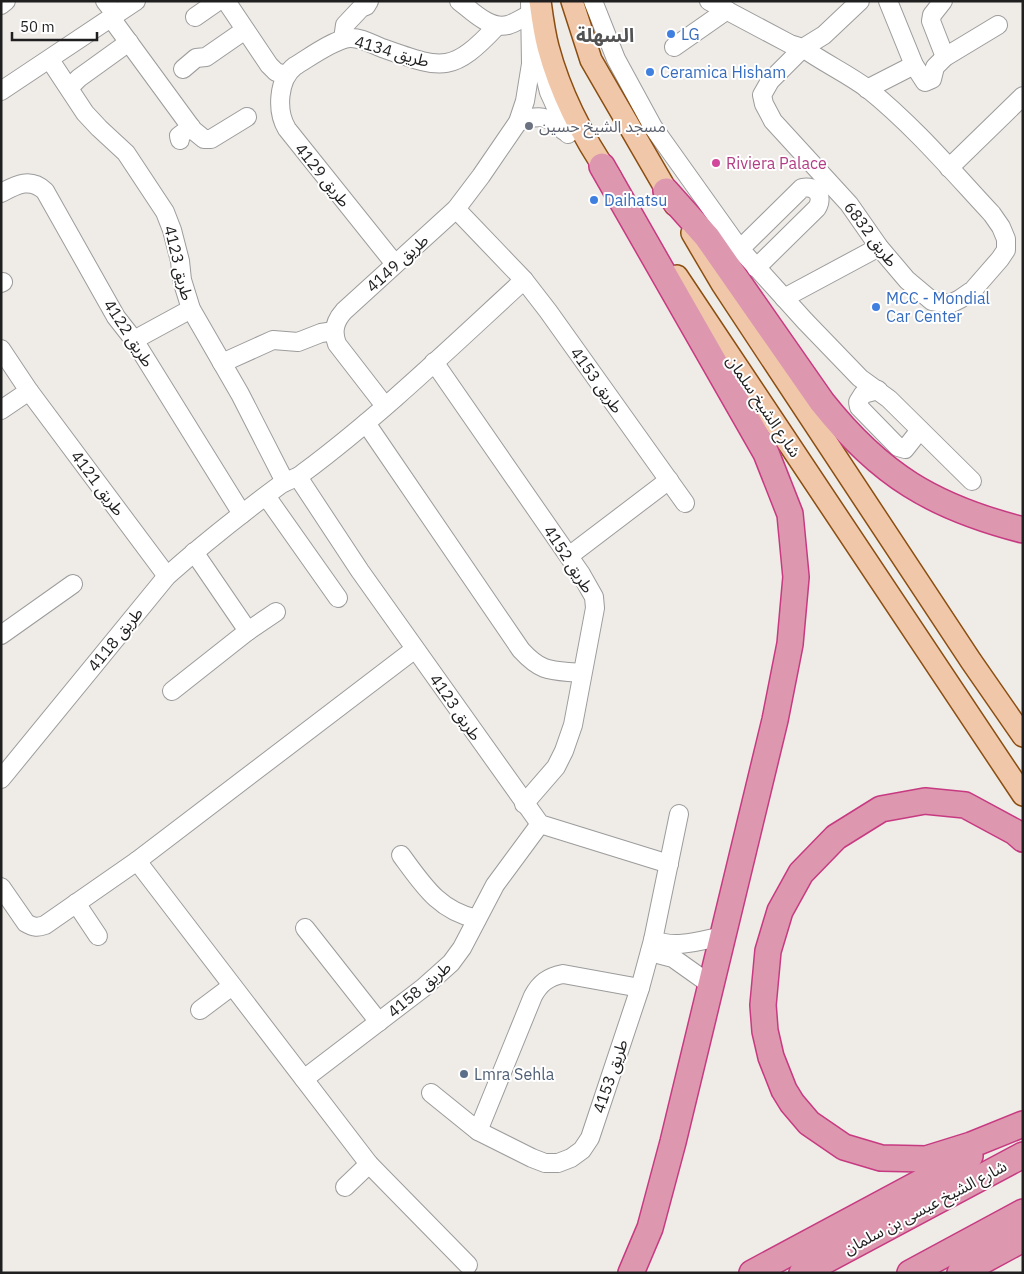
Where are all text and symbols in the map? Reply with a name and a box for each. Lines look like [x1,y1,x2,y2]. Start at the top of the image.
scale bar [12,10,98,42]
text: 50 m [20,17,55,36]
district label: السهلة [576,23,634,47]
place label: LG [681,24,700,44]
marker: LG [665,28,677,40]
street label: طريق 4134 [352,31,432,72]
place label: Ceramica Hisham [660,62,786,82]
marker: Ceramica Hisham [644,66,656,78]
place label: مسجد الشيخ حسين [539,116,666,139]
marker: مسجد الشيخ حسين [523,120,535,132]
street label: طريق 4129 [290,139,355,212]
place label: Riviera Palace [726,153,827,173]
marker: Riviera Palace [710,157,722,169]
place label: Daihatsu [604,190,667,210]
marker: Daihatsu [588,194,600,206]
street label: طريق 6832 [839,197,902,271]
street label: طريق 4123 [159,223,198,303]
street label: طريق 4149 [362,230,433,297]
place label: MCC - Mondial Car Center [886,288,990,326]
street label: طريق 4122 [99,295,158,371]
marker: MCC - Mondial Car Center [870,301,882,313]
street label: طريق 4153 [566,343,628,418]
street label: شارع الشيخ سلمان [720,351,806,463]
street label: طريق 4121 [66,446,129,520]
street label: طريق 4152 [539,521,598,597]
street label: طريق 4118 [83,603,148,676]
street label: طريق 4123 [425,670,486,745]
street label: طريق 4158 [383,957,456,1022]
street label: طريق 4153 [588,1036,633,1116]
place label: Lmra Sehla [474,1064,555,1084]
marker: Lmra Sehla [458,1068,470,1080]
street label: شارع الشيخ عيسى بن سلمان [840,1155,1011,1261]

